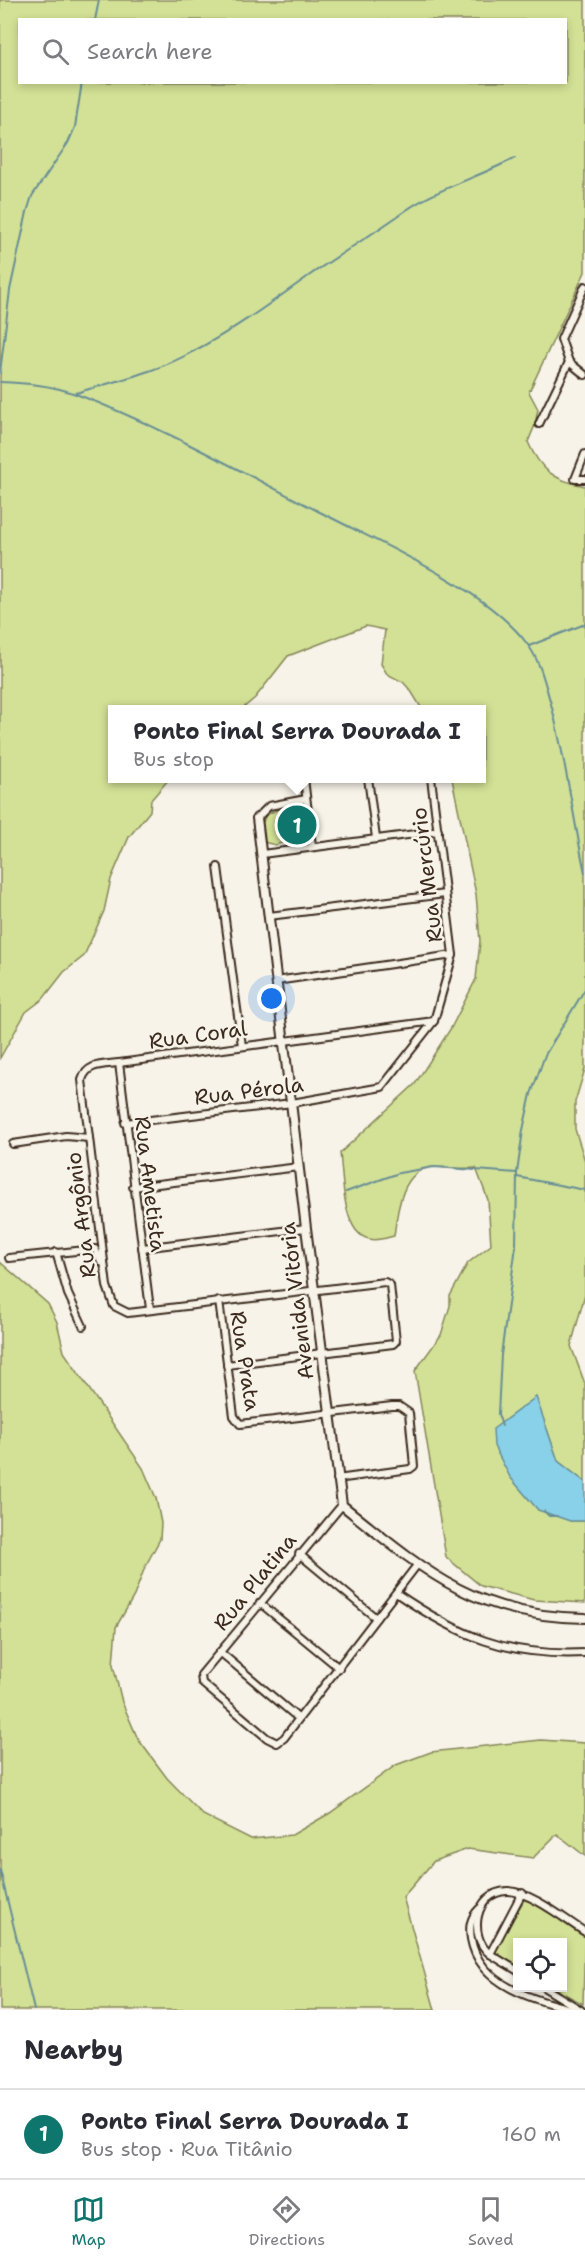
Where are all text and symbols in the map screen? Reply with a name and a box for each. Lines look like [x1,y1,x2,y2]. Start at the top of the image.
search box [18,18,567,84]
icon: search [39,35,72,68]
text: Search here [87,37,213,66]
popup [108,705,486,783]
text: Ponto Final Serra Dourada I [133,717,461,746]
text: Bus stop [133,746,214,772]
pin: 1 [278,802,316,848]
street label: Rua Mercúrio [405,806,449,944]
your location [257,984,286,1013]
street label: Rua Coral [147,1014,250,1056]
street label: Rua Pérola [193,1070,305,1112]
street label: Rua Ametista [128,1114,172,1254]
street label: Rua Argônio [59,1151,103,1279]
street label: Avenida Vitória [273,1221,321,1381]
street label: Rua Prata [223,1309,267,1413]
street label: Rua Platina [207,1527,303,1637]
map controls [513,1938,567,1992]
button: locate [513,1938,567,1992]
text: Nearby [24,2032,123,2067]
text: Ponto Final Serra Dourada I [81,2107,409,2136]
text: 1 [39,2121,48,2147]
text: 160 m [502,2121,561,2147]
text: Bus stop · Rua Titânio [81,2136,293,2162]
tab: Map [72,2193,106,2250]
tab: Directions [249,2193,325,2250]
tab: Saved [468,2193,514,2250]

